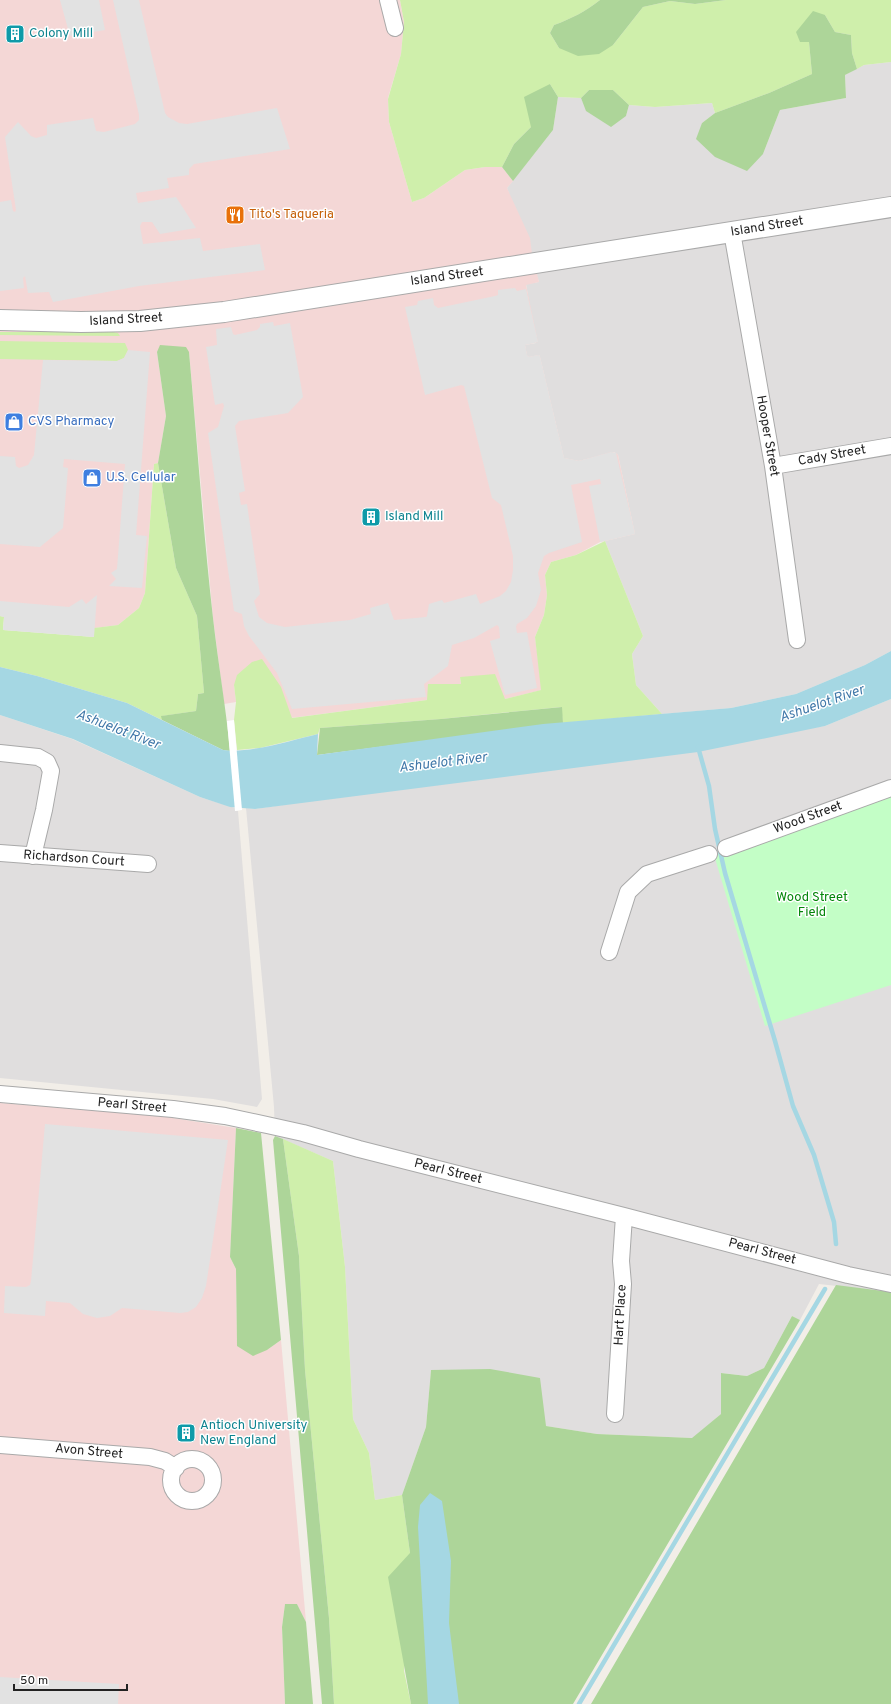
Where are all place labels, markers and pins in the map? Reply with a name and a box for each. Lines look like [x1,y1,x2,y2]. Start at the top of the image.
building icon: Colony Mill [4,23,26,45]
place label: Colony Mill [29,26,93,42]
restaurant icon: Tito's Taqueria [224,204,246,226]
place label: Tito's Taqueria [249,207,334,223]
shop icon: CVS Pharmacy [3,411,25,433]
place label: CVS Pharmacy [28,414,115,430]
shop icon: U.S. Cellular [81,467,103,489]
place label: U.S. Cellular [106,470,176,486]
building icon: Island Mill [360,506,382,528]
place label: Island Mill [385,509,443,525]
place label: Antioch University New England [200,1418,308,1449]
building icon: Antioch University New England [175,1422,197,1444]

